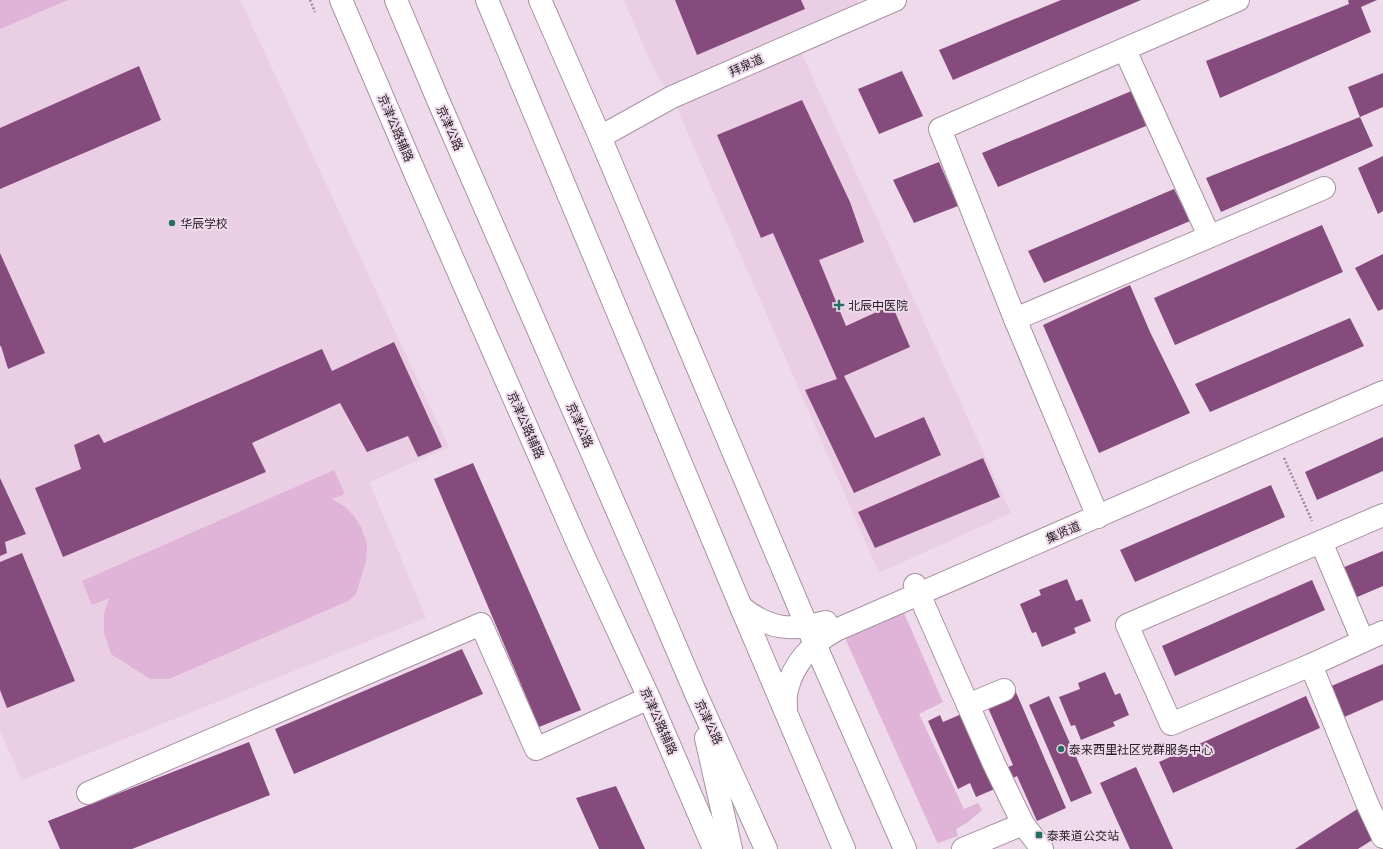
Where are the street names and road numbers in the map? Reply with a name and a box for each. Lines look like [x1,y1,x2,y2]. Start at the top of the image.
street label: 拜泉道 [726,51,766,79]
street label: 京津公路辅路 [375,92,417,164]
street label: 京津公路 [433,103,467,153]
street label: 京津公路辅路 [505,389,547,461]
street label: 京津公路 [563,400,597,450]
street label: 集贤道 [1043,518,1083,546]
street label: 京津公路辅路 [638,685,680,757]
street label: 京津公路 [692,697,726,747]

